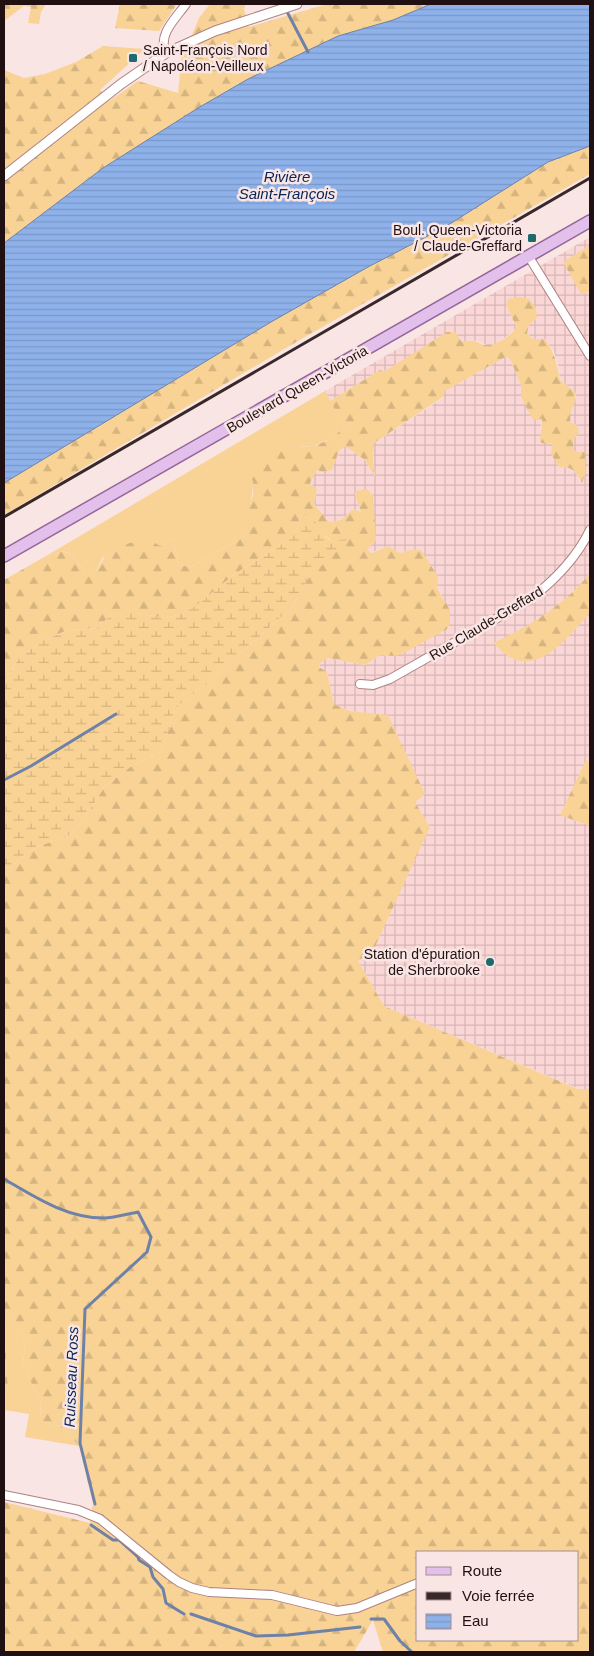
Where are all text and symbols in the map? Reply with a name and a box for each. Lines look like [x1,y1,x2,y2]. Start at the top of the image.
place label: Saint-François Nord / Napoléon-Veilleux [143,42,268,74]
marker: Saint-François Nord / Napoléon-Veilleux [127,52,139,64]
water label: Rivière Saint-François [239,168,336,202]
place label: Boul. Queen-Victoria / Claude-Greffard [393,222,522,254]
marker: Boul. Queen-Victoria / Claude-Greffard [526,232,538,244]
street label: Boulevard Queen-Victoria [224,342,370,436]
street label: Rue Claude-Greffard [426,583,546,663]
place label: Station d'épuration de Sherbrooke [364,946,480,978]
marker: Station d'épuration de Sherbrooke [484,956,496,968]
water label: Ruisseau Ross [61,1326,81,1428]
legend [416,1551,579,1641]
text: Route [462,1562,502,1579]
text: Voie ferrée [462,1587,535,1604]
text: Eau [462,1612,489,1629]

